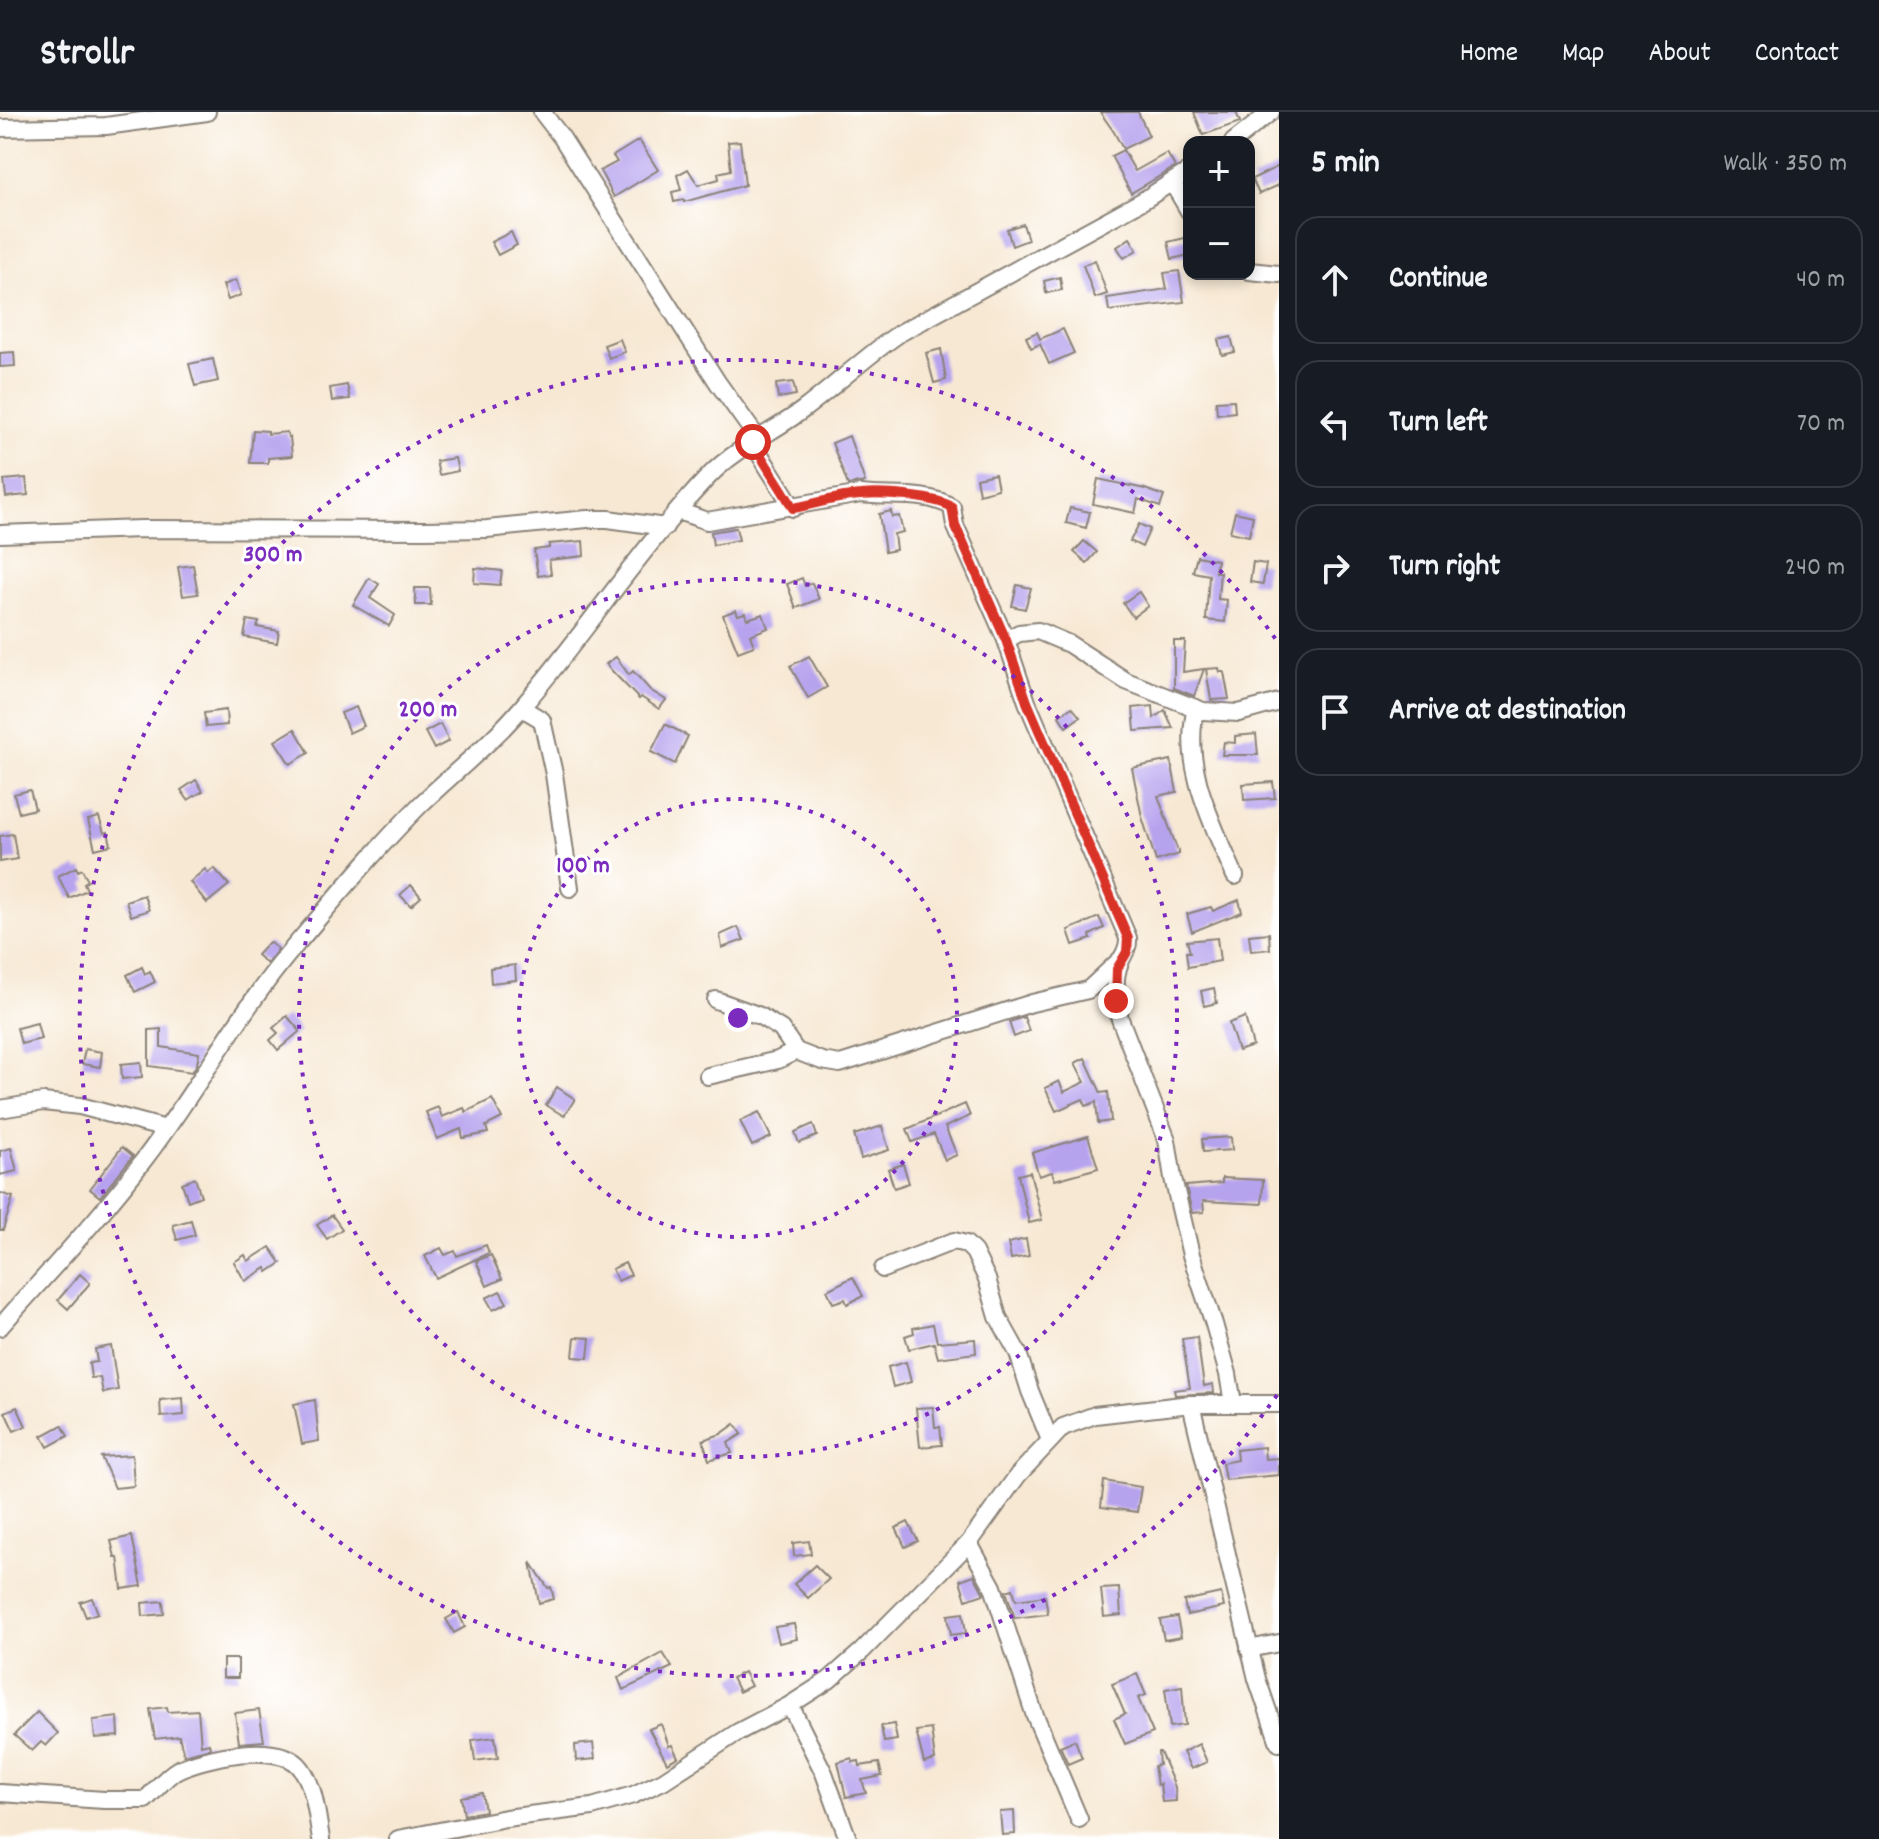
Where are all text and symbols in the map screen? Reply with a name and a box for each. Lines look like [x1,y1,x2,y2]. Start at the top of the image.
text: Strollr [40,28,134,83]
text: Home [1460,35,1518,75]
text: Map [1562,35,1604,75]
text: About [1648,35,1711,75]
text: Contact [1755,35,1839,75]
map controls [1183,136,1255,280]
button: + [1183,136,1255,208]
text: 5 min [1311,140,1380,189]
text: Walk · 350 m [1724,146,1847,183]
button: − [1183,208,1255,280]
icon: ahead [1313,258,1357,302]
text: Continue [1389,259,1488,302]
text: 40 m [1796,262,1845,299]
icon: left [1313,402,1357,446]
text: Turn left [1389,403,1488,446]
text: 70 m [1797,406,1845,443]
route start [735,424,771,460]
text: 300 m [244,539,302,573]
icon: right [1313,546,1357,590]
text: Turn right [1389,547,1500,590]
text: 240 m [1785,550,1845,587]
icon: arrive [1313,690,1357,734]
text: Arrive at destination [1389,691,1626,734]
text: 200 m [399,694,457,728]
text: 100 m [556,850,610,884]
route end [1098,983,1134,1019]
centre of rings [724,1004,752,1032]

